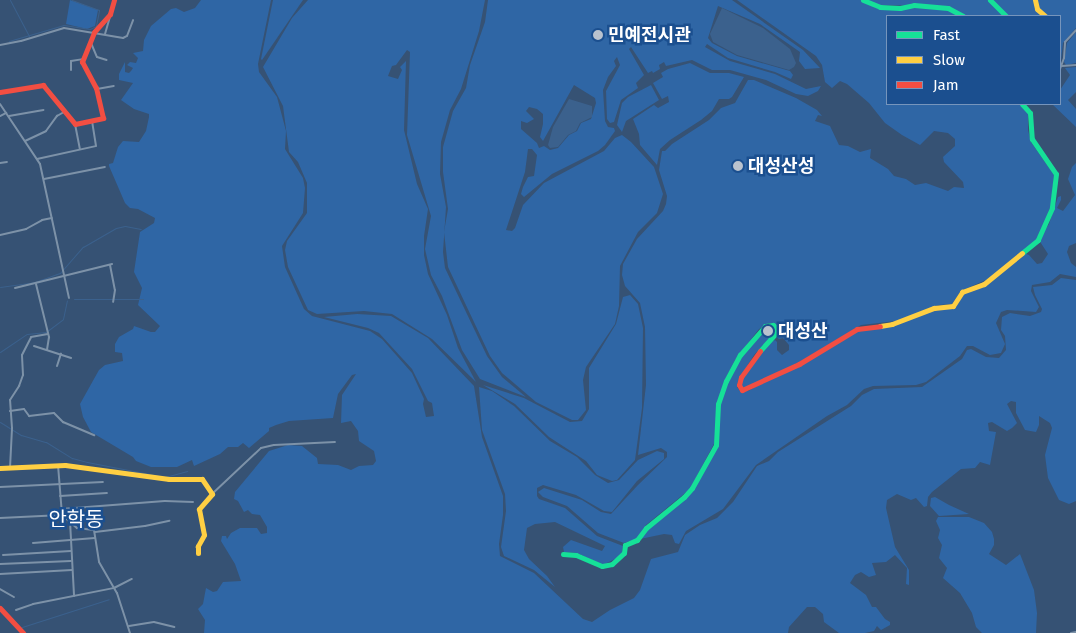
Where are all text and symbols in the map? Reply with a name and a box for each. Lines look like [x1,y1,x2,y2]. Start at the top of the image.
legend [886,15,1061,105]
place label: 민예전시관 [608,24,691,46]
text: Fast [933,26,960,44]
marker: 민예전시관 [592,29,604,41]
text: Slow [933,51,965,69]
text: Jam [933,76,959,94]
place label: 대성산성 [748,155,814,177]
marker: 대성산성 [732,160,744,172]
place label: 대성산 [778,320,828,342]
marker: 대성산 [762,325,774,337]
district label: 안학동 [48,507,104,531]

